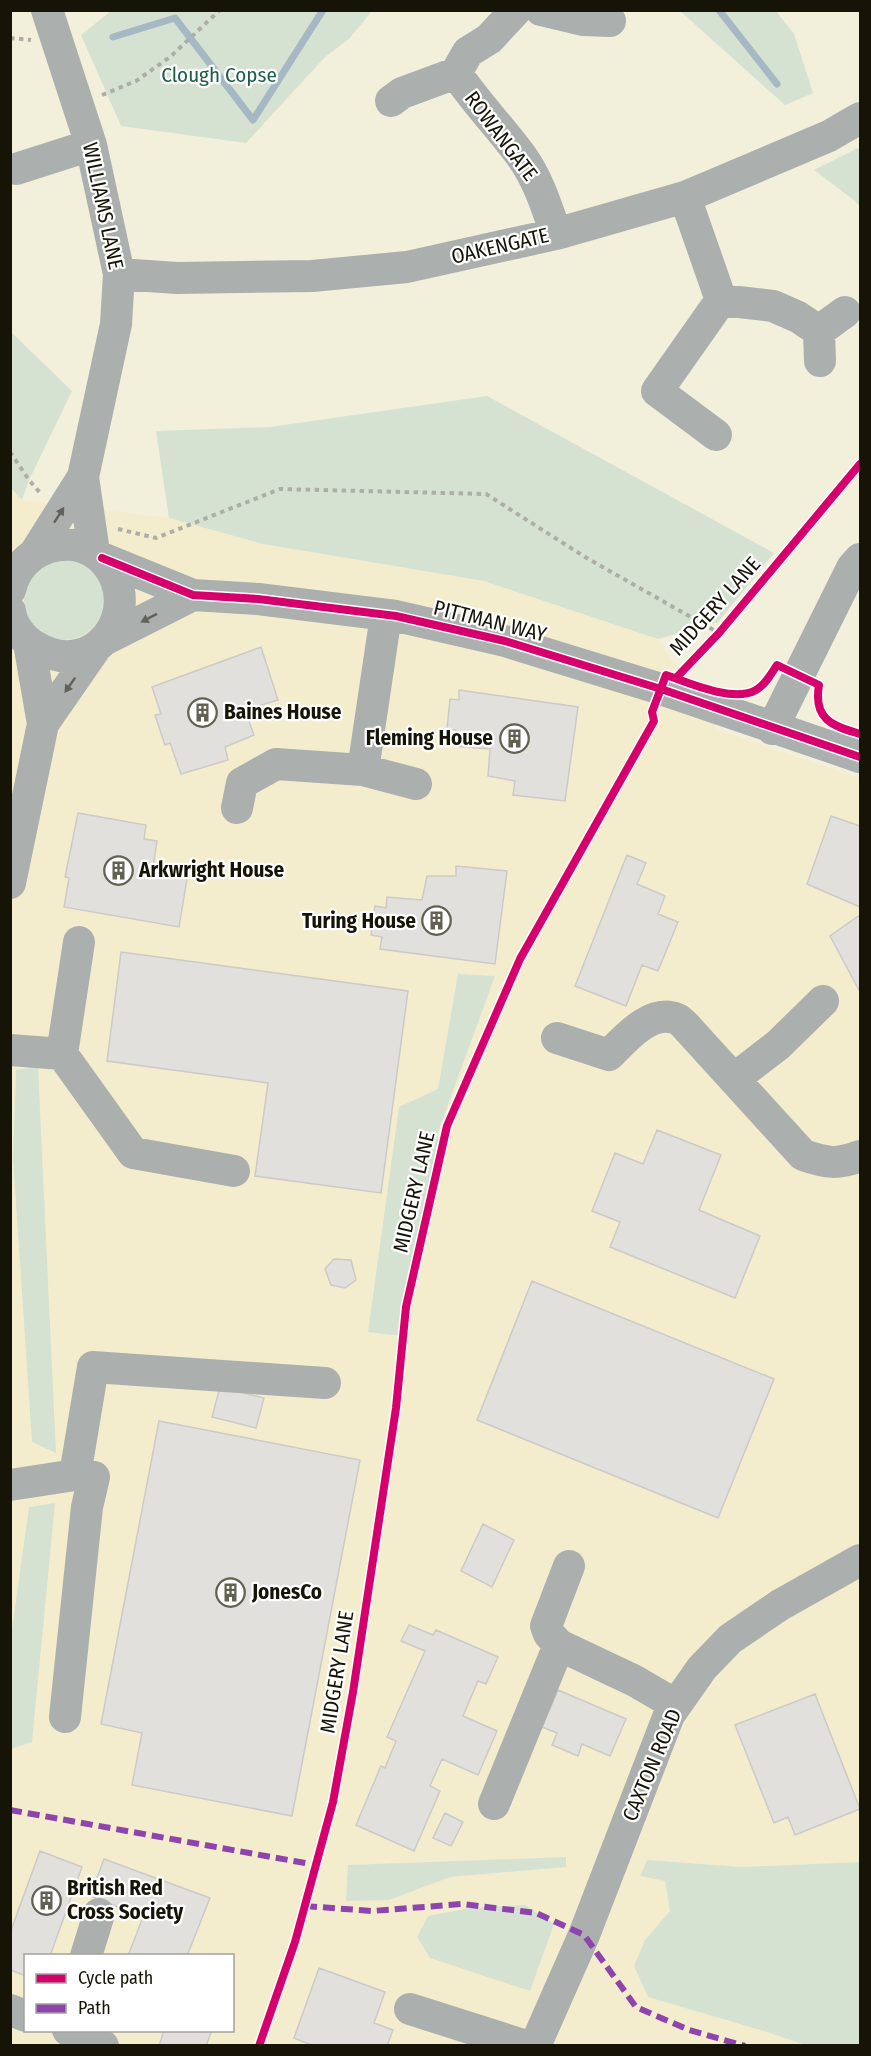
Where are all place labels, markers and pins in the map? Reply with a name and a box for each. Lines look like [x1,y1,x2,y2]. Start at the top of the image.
building icon: Baines House [187,696,219,728]
place label: Baines House [224,699,342,725]
building icon: Fleming House [498,722,530,754]
place label: Fleming House [366,725,493,751]
building icon: Arkwright House [102,854,134,886]
place label: Arkwright House [138,857,284,883]
building icon: Turing House [421,905,453,937]
place label: Turing House [302,908,416,934]
building icon: JonesCo [215,1576,247,1608]
place label: JonesCo [251,1579,322,1605]
place label: British Red Cross Society [67,1875,184,1925]
building icon: British Red Cross Society [30,1884,62,1916]

